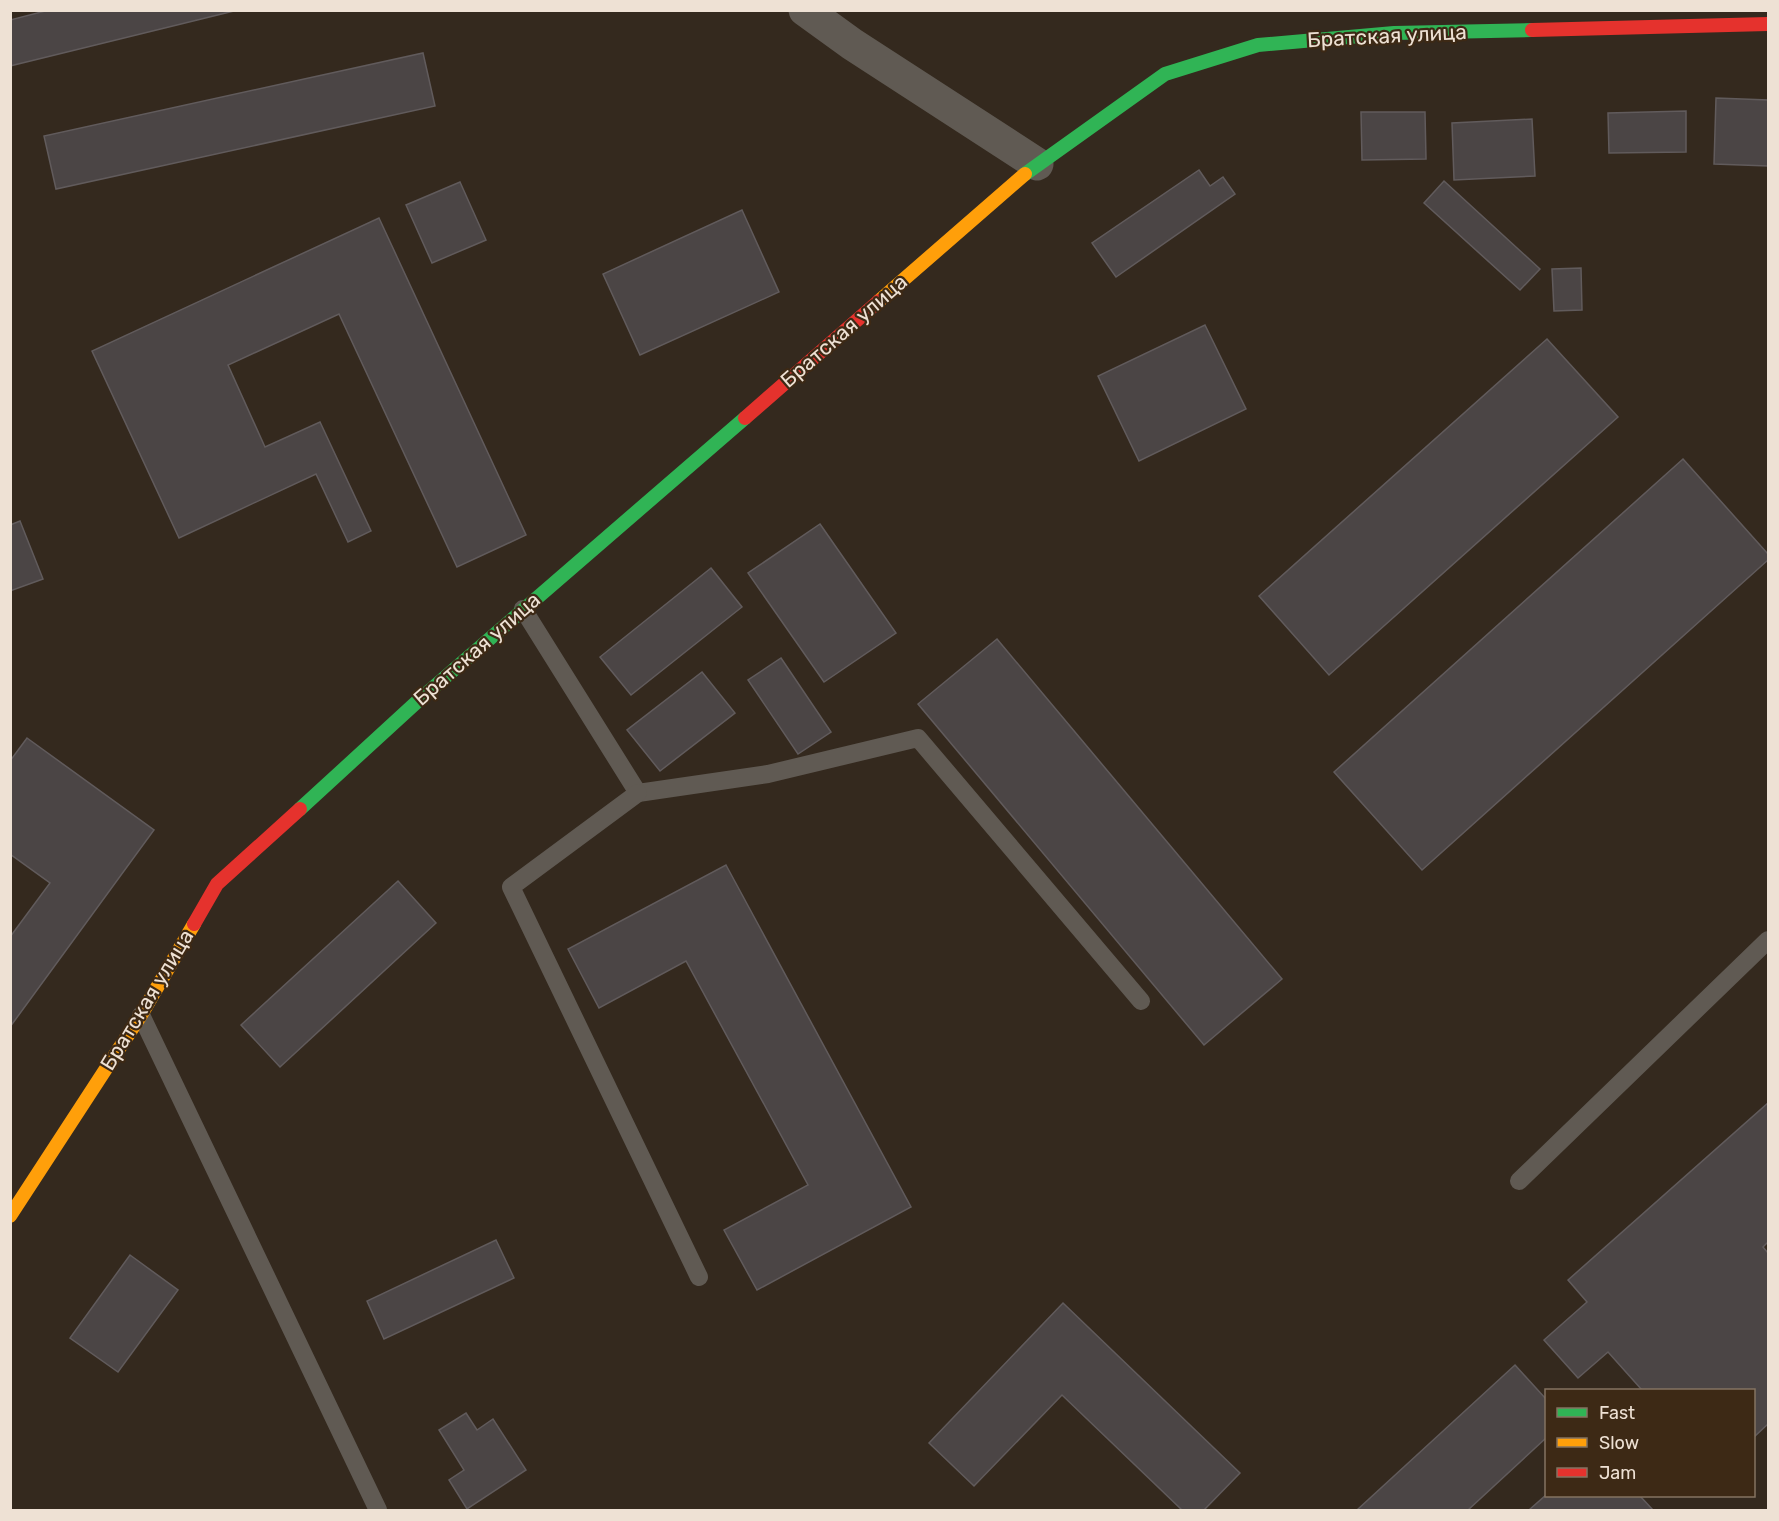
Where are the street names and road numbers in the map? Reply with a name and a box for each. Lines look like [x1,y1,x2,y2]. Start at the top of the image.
street label: Братская улица [1307,19,1467,52]
street label: Братская улица [775,269,912,392]
street label: Братская улица [408,587,545,710]
street label: Братская улица [95,925,198,1075]

